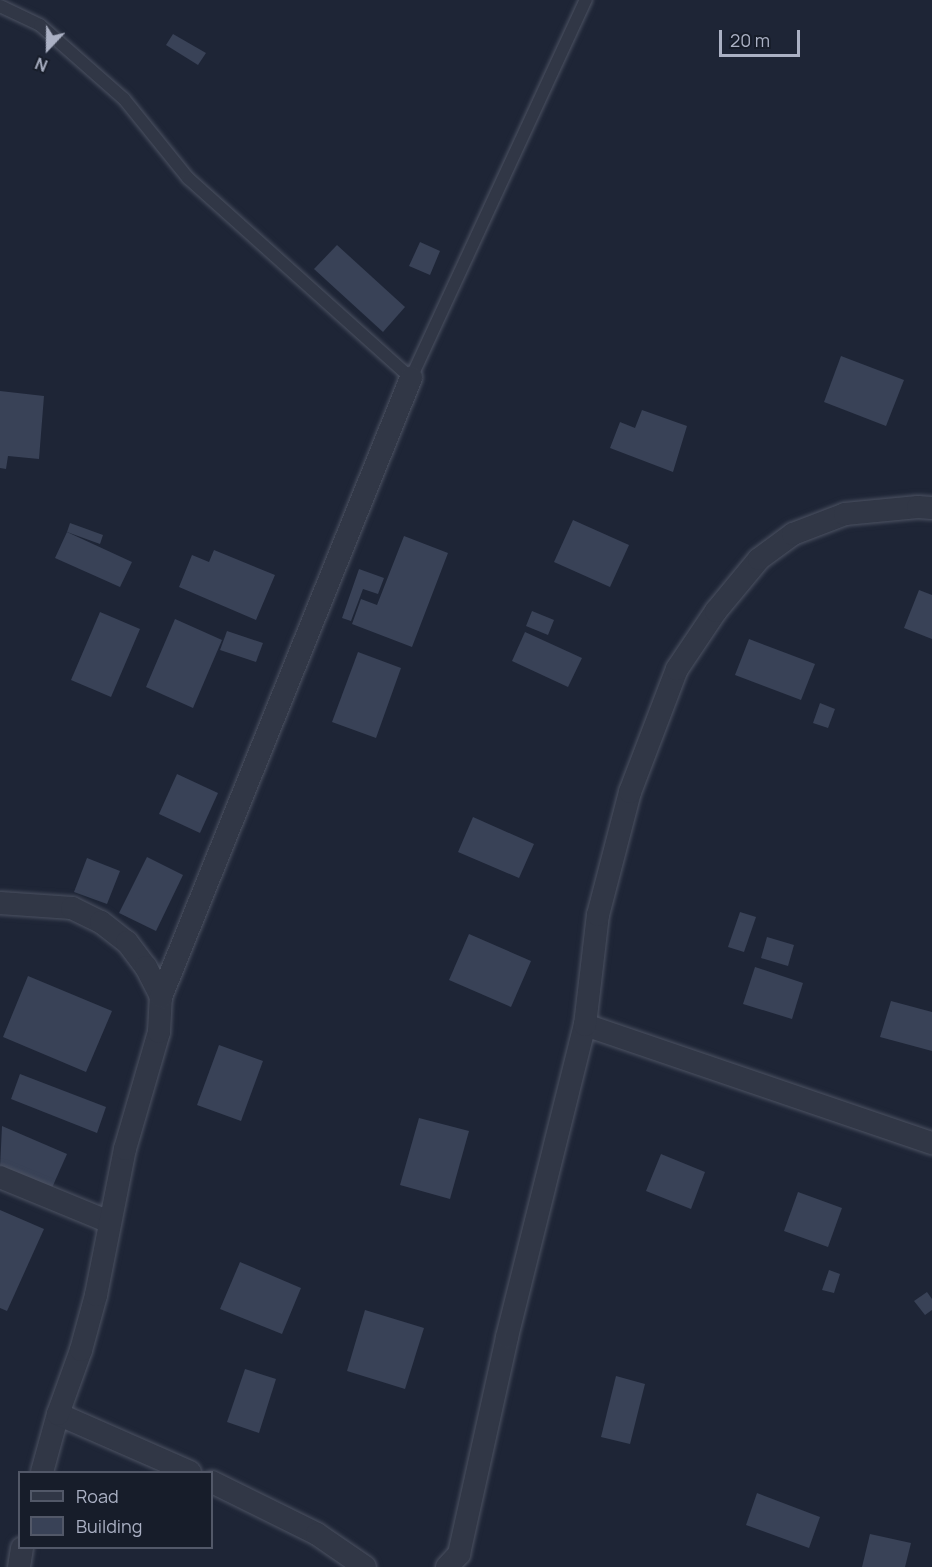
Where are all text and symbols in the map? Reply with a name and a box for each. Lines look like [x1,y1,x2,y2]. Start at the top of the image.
north arrow [18,18,78,78]
scale bar [722,18,803,56]
text: 20 m [730,28,770,52]
text: N [32,52,51,77]
legend [18,1471,213,1549]
text: Road [76,1484,119,1508]
text: Building [76,1514,142,1538]

